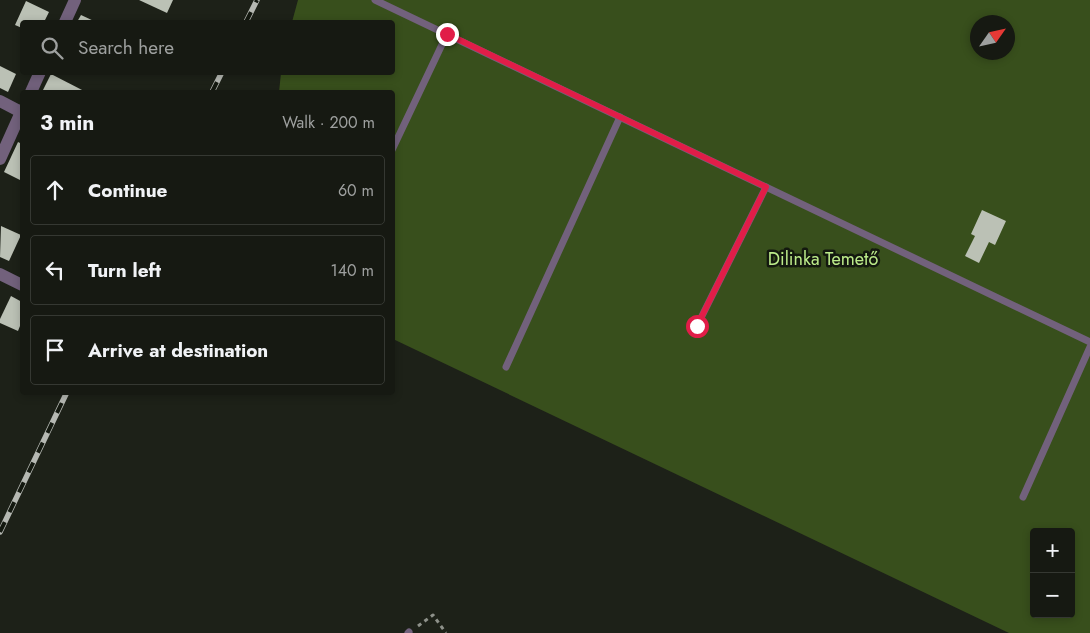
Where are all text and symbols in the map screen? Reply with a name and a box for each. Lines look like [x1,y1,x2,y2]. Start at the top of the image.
north arrow [970,15,1015,60]
search box [20,20,395,75]
route end [436,23,459,46]
icon: search [38,34,66,62]
text: Search here [78,34,174,61]
text: 3 min [40,108,94,138]
text: Walk · 200 m [282,111,375,134]
icon: ahead [41,176,69,204]
text: Continue [88,177,167,204]
text: 60 m [338,179,374,202]
park label: Dilinka Temető [768,246,878,272]
icon: left [41,256,69,284]
text: Turn left [88,257,161,284]
text: 140 m [331,259,374,282]
route start [686,315,709,338]
icon: arrive [41,336,69,364]
text: Arrive at destination [88,337,268,364]
map controls [1030,528,1075,618]
button: + [1030,528,1075,573]
button: − [1030,573,1075,618]

